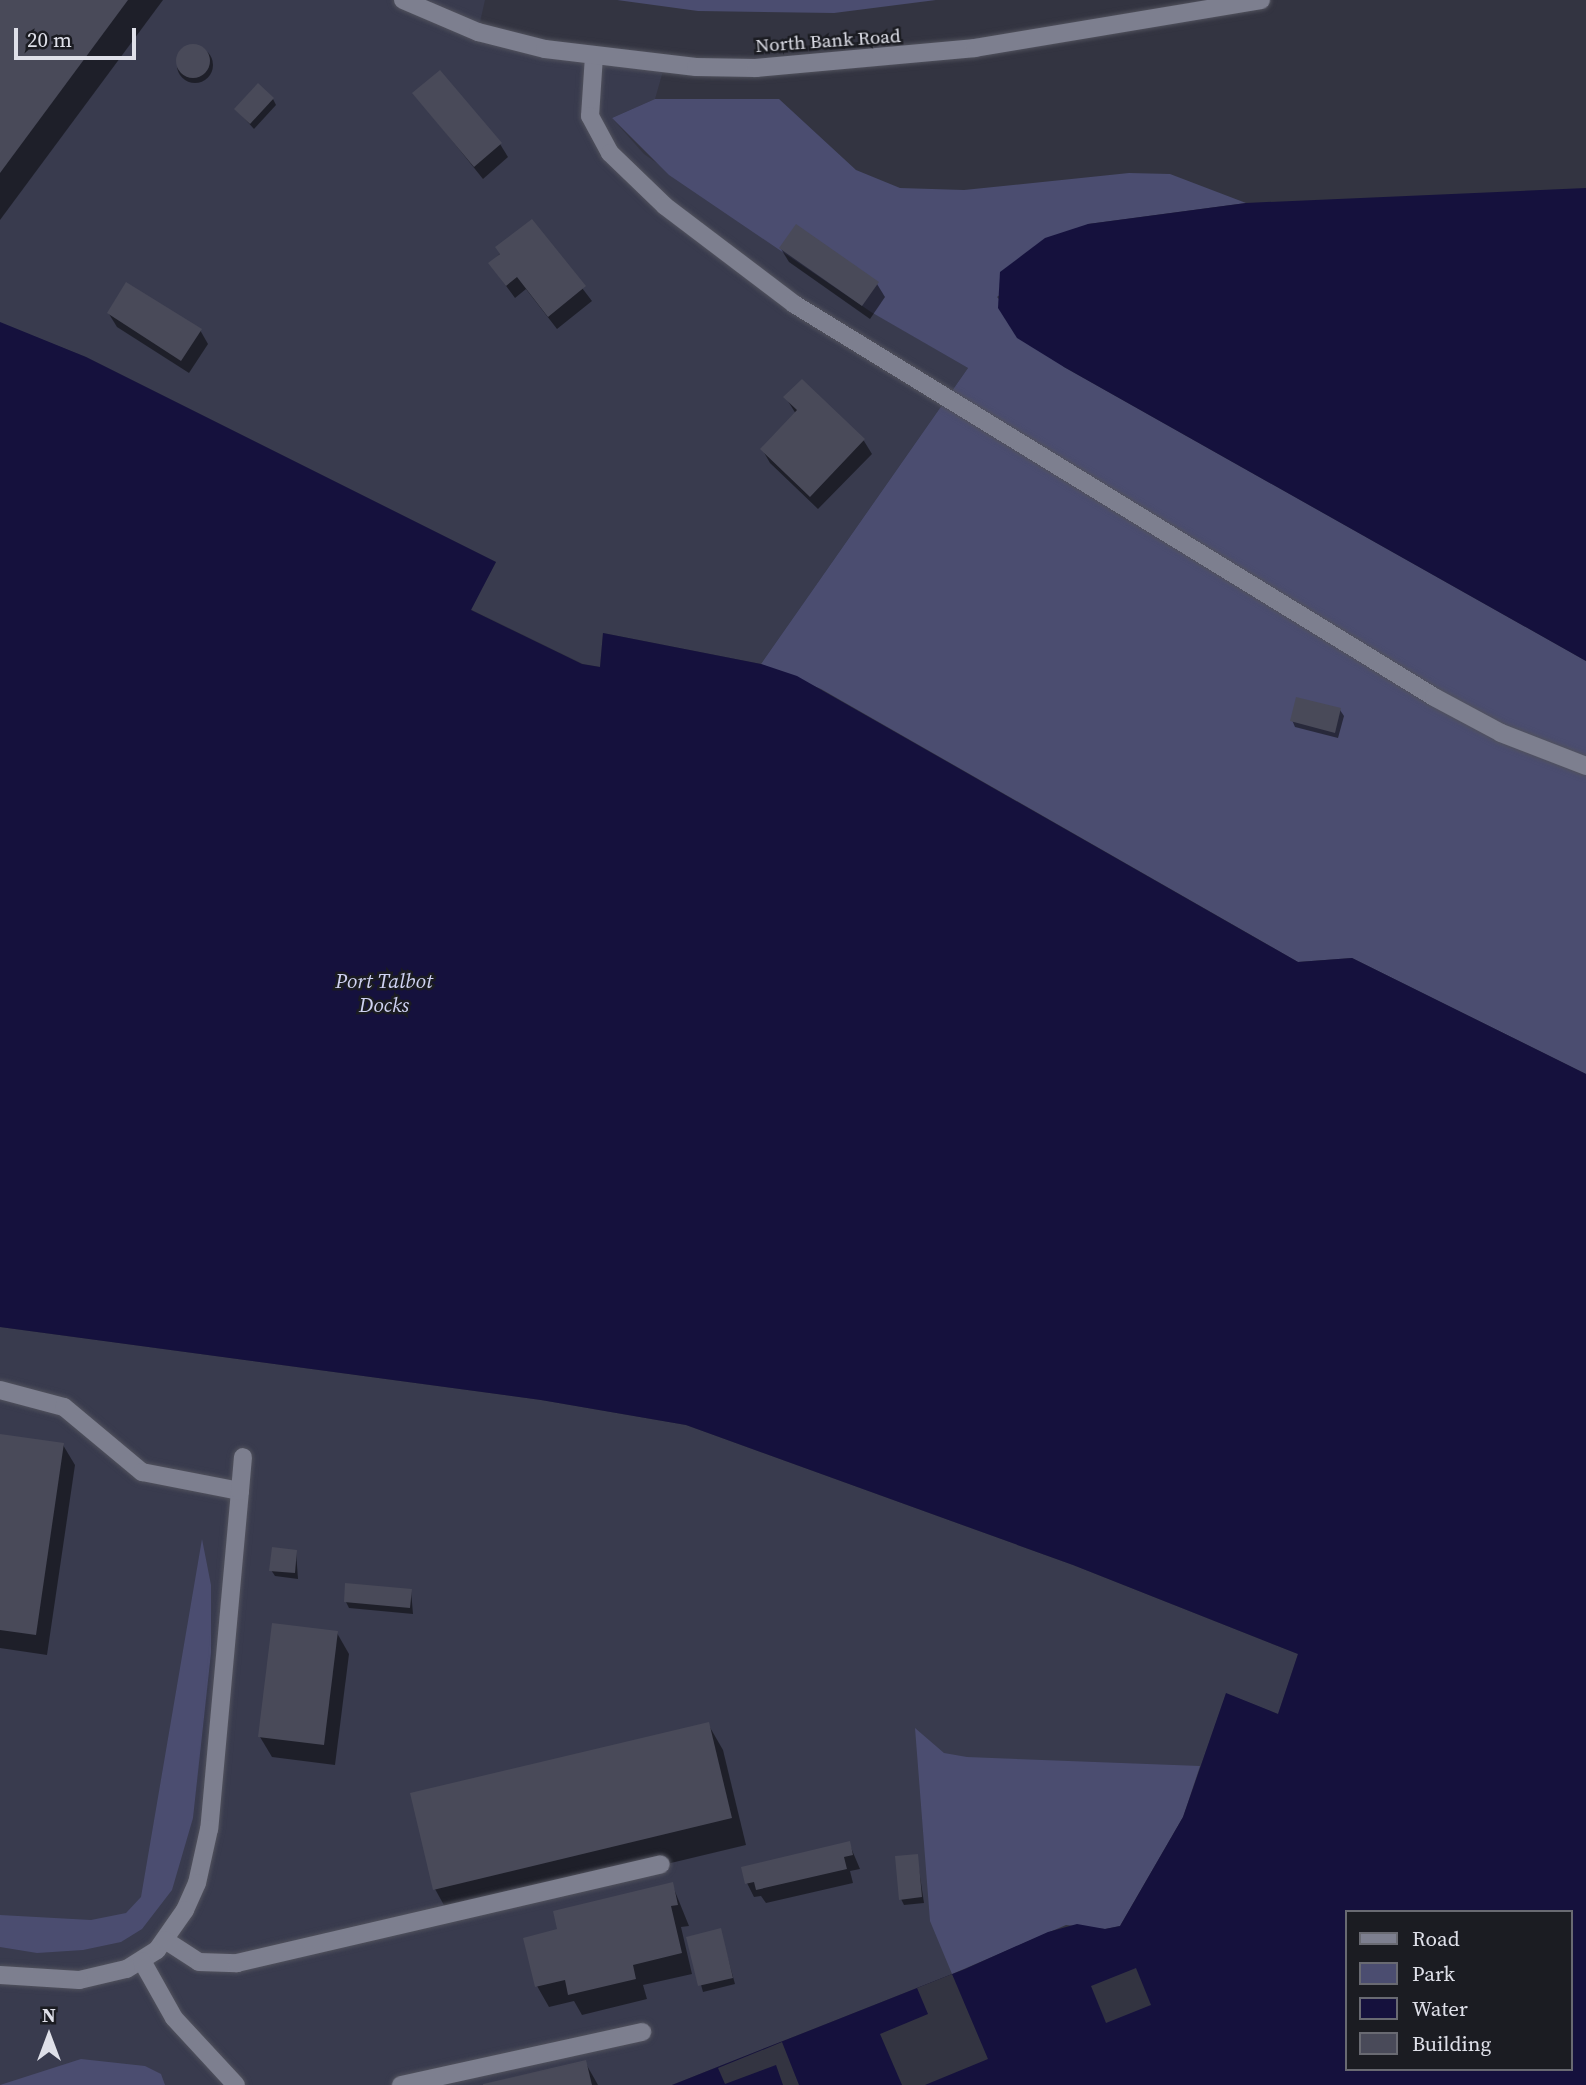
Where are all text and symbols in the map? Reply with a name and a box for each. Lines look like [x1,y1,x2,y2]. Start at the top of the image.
scale bar [18,14,140,58]
text: 20 m [27,25,72,54]
street label: North Bank Road [755,25,901,57]
water label: Port Talbot Docks [335,968,433,1018]
legend [1344,1910,1572,2071]
text: Road [1412,1924,1460,1953]
text: Park [1412,1959,1455,1988]
text: Water [1412,1994,1468,2023]
north arrow [14,2001,84,2071]
text: N [42,2002,56,2028]
text: Building [1412,2029,1491,2058]

